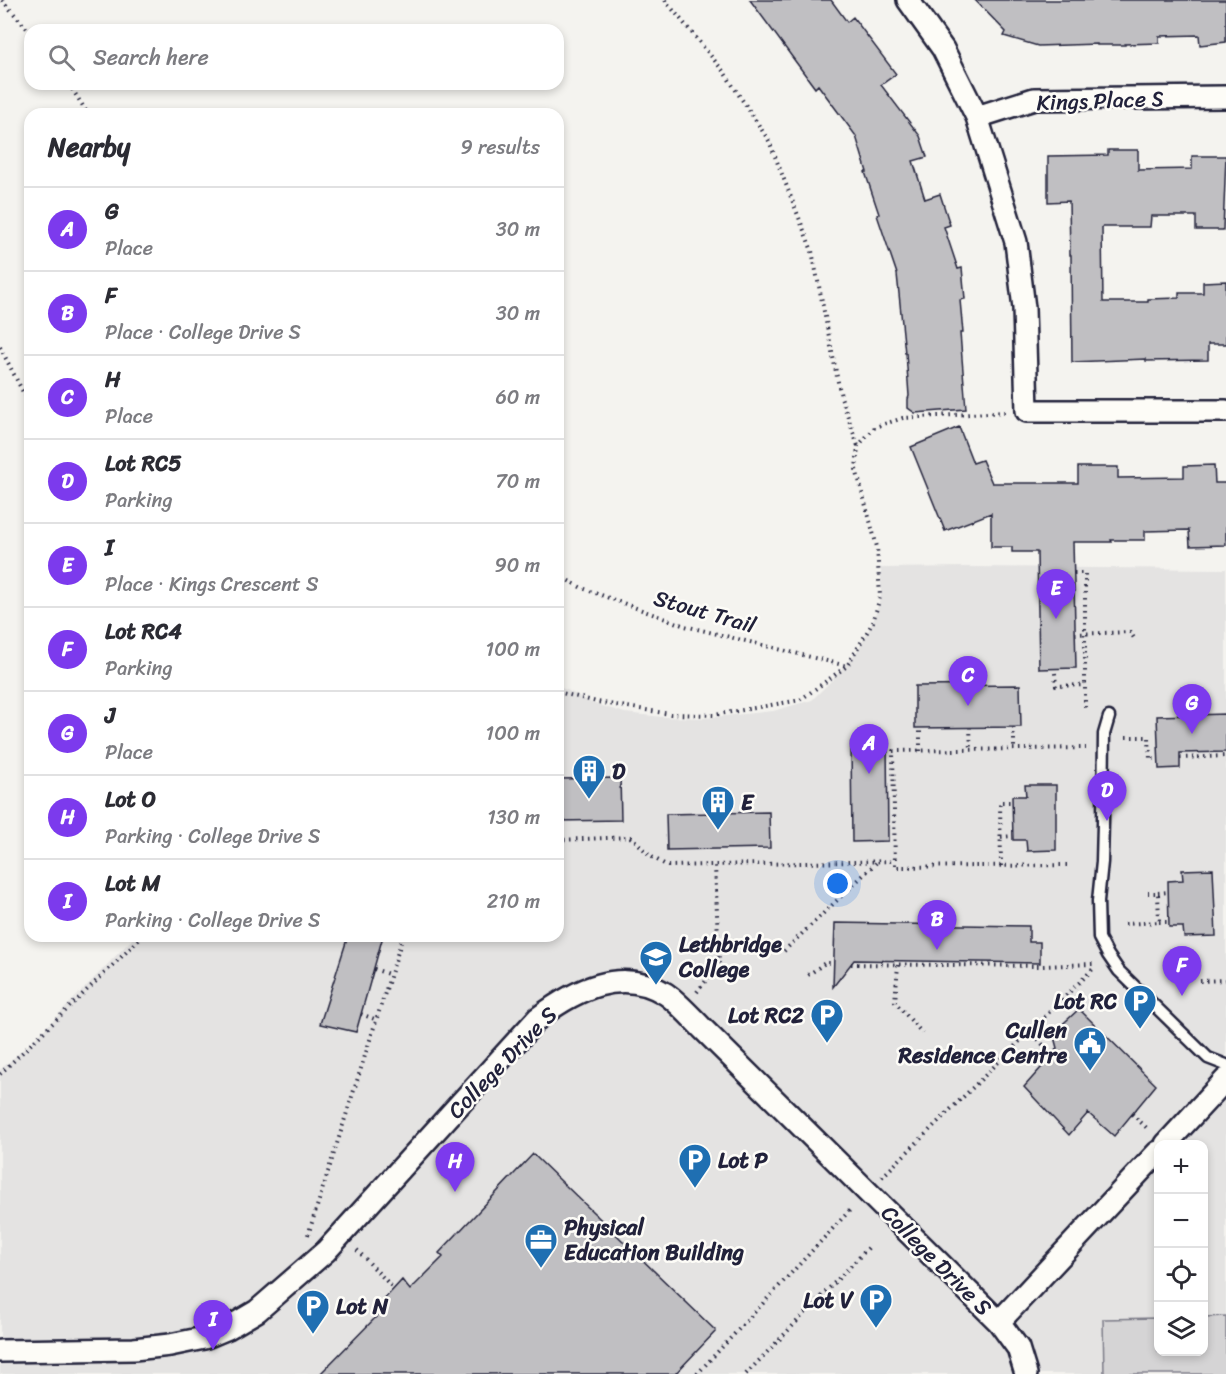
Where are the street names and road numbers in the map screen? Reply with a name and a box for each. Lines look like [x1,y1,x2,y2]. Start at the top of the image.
street label: Kings Place S [1036,79,1164,122]
street label: Stout Trail [649,578,761,645]
street label: College Drive S [438,996,567,1128]
street label: College Drive S [871,1195,1002,1326]

